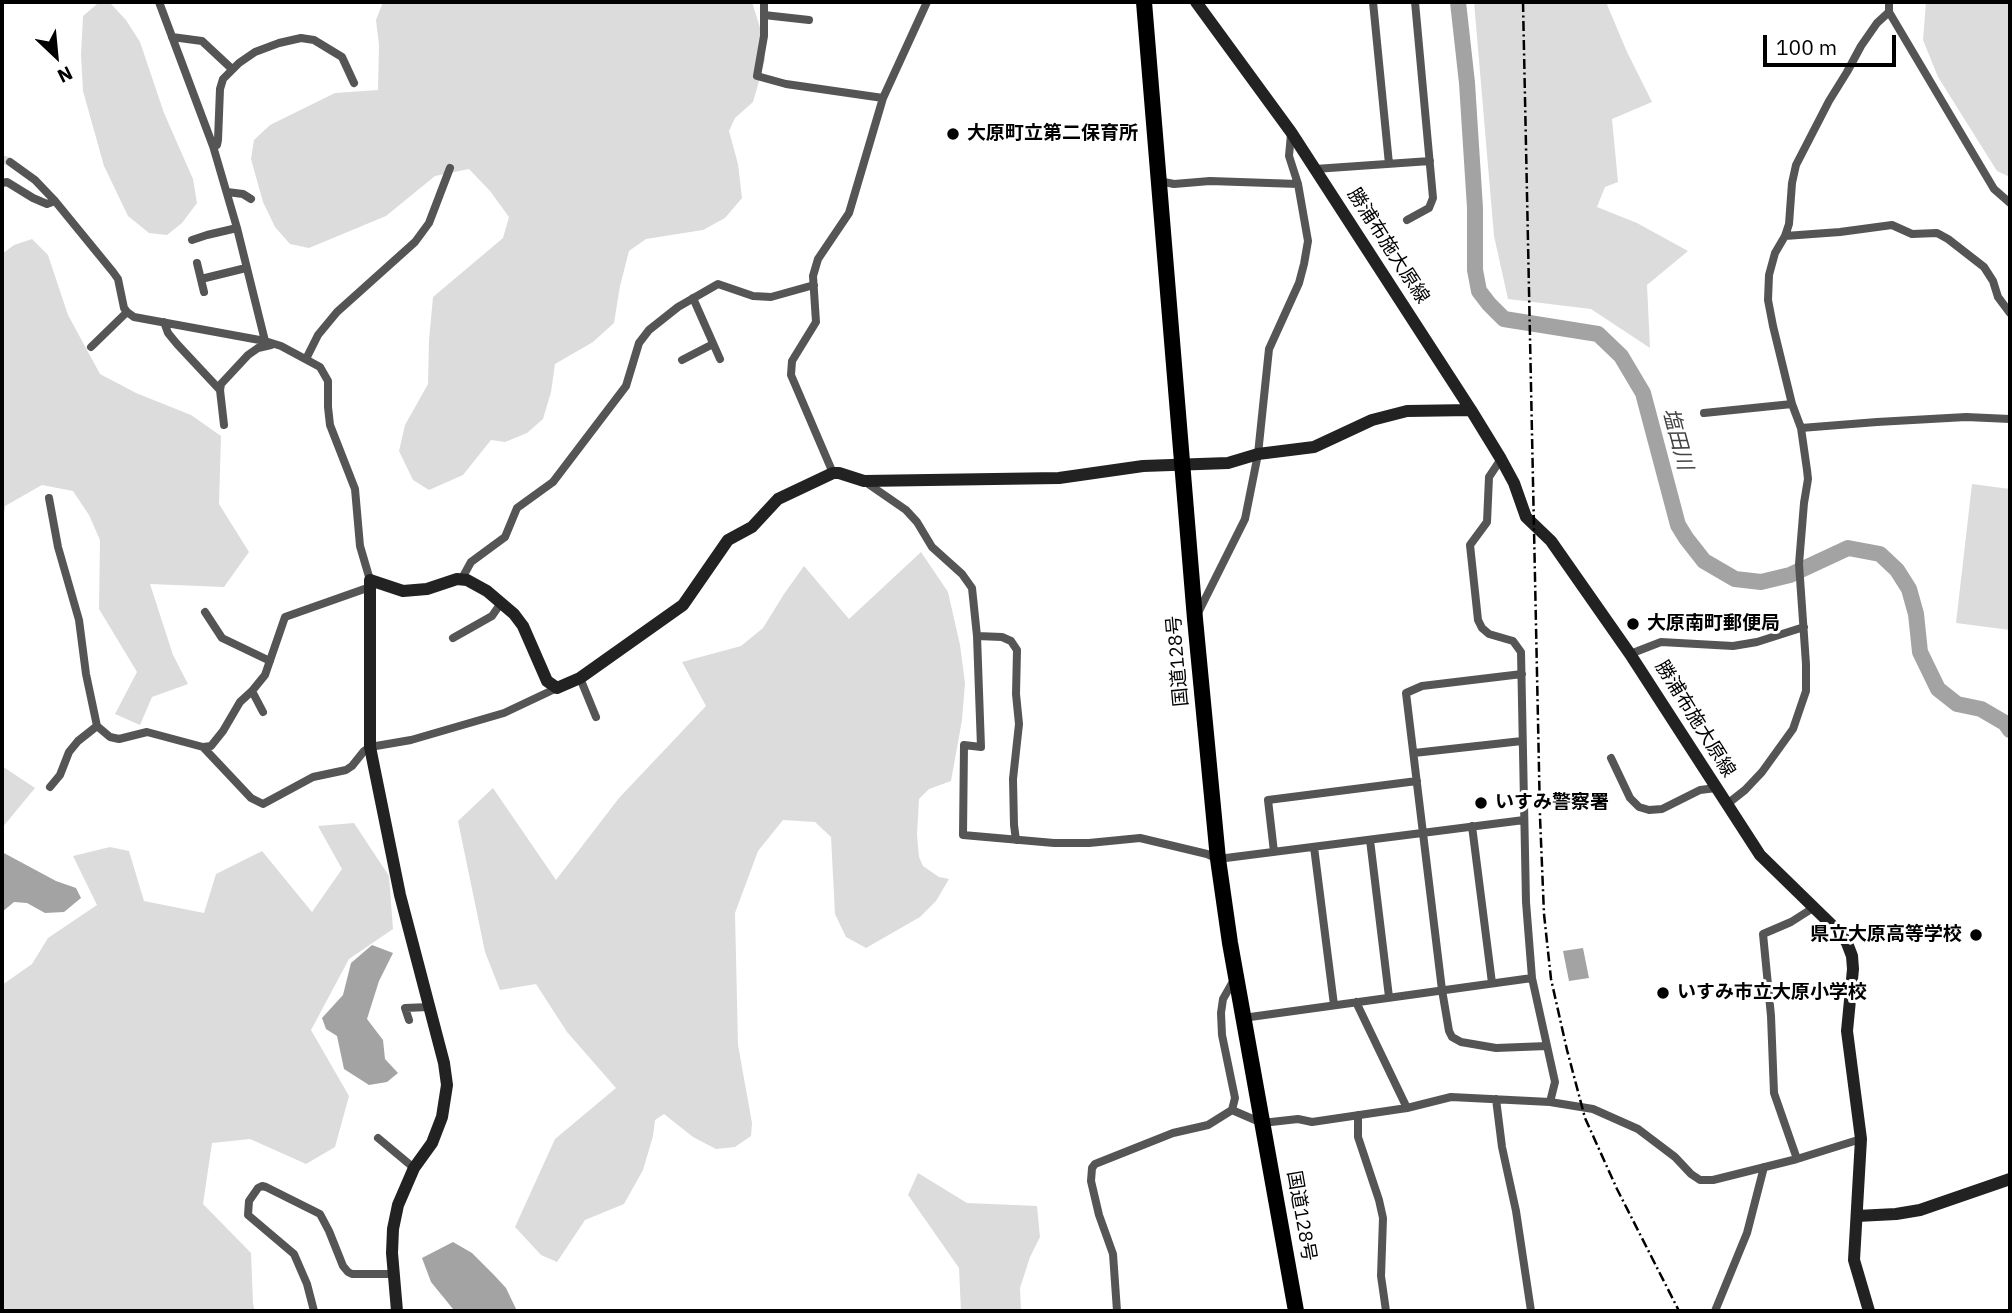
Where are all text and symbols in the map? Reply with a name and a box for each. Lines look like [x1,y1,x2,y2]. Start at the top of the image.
north arrow [21,21,91,91]
scale bar [1767,21,1900,65]
text: 100 m [1776,33,1837,61]
text: N [54,61,77,89]
place label: 大原町立第二保育所 [967,123,1138,145]
marker: 大原町立第二保育所 [945,126,961,142]
street label: 勝浦布施大原線 [1342,184,1434,308]
water label: 塩田川 [1657,405,1697,473]
place label: 大原南町郵便局 [1647,613,1780,635]
street label: 国道128号 [1163,615,1193,707]
marker: 大原南町郵便局 [1625,616,1641,632]
street label: 勝浦布施大原線 [1650,657,1740,781]
place label: いすみ警察署 [1495,792,1609,814]
marker: いすみ警察署 [1473,795,1489,811]
place label: 県立大原高等学校 [1810,924,1962,946]
marker: 県立大原高等学校 [1968,927,1984,943]
place label: いすみ市立大原小学校 [1677,982,1867,1004]
marker: いすみ市立大原小学校 [1655,985,1671,1001]
street label: 国道128号 [1282,1169,1320,1263]

